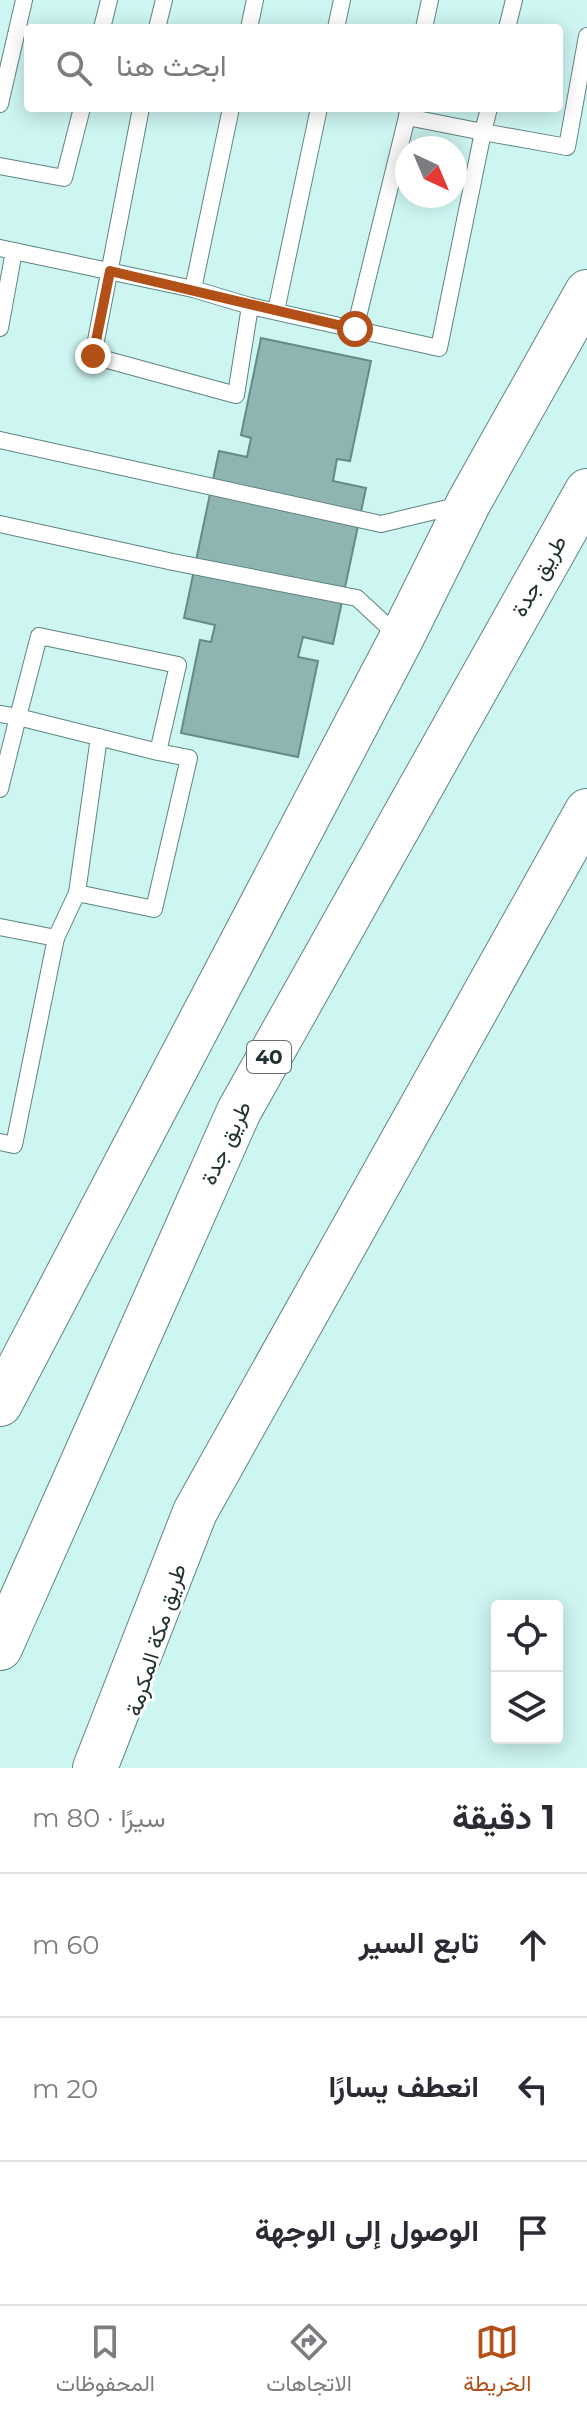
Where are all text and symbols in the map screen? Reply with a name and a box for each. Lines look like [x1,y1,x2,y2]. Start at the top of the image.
search box [24,24,563,112]
icon: search [52,46,96,90]
text: ابحث هنا [116,47,227,84]
north arrow [395,136,467,208]
route start [337,311,373,347]
route end [75,338,111,374]
street label: طريق جدة [506,530,572,622]
road number: 40 [247,1041,291,1073]
street label: طريق جدة [195,1097,257,1189]
street label: طريق مكة المكرمة [120,1561,192,1719]
map controls [491,1600,563,1744]
button: locate [491,1600,563,1672]
button: layers [491,1672,563,1744]
text: 1 دقيقة [452,1796,555,1838]
text: سيرًا · 80 m [32,1802,166,1834]
icon: ahead [511,1923,555,1967]
text: تابع السير [359,1924,479,1961]
text: 60 m [32,1929,99,1961]
icon: left [511,2067,555,2111]
text: انعطف يسارًا [329,2068,479,2105]
text: 20 m [32,2073,98,2105]
icon: arrive [511,2211,555,2255]
text: الوصول إلى الوجهة [255,2212,479,2249]
tab: المحفوظات [56,2320,155,2403]
tab: الاتجاهات [266,2320,352,2403]
tab: الخريطة [463,2320,531,2403]

